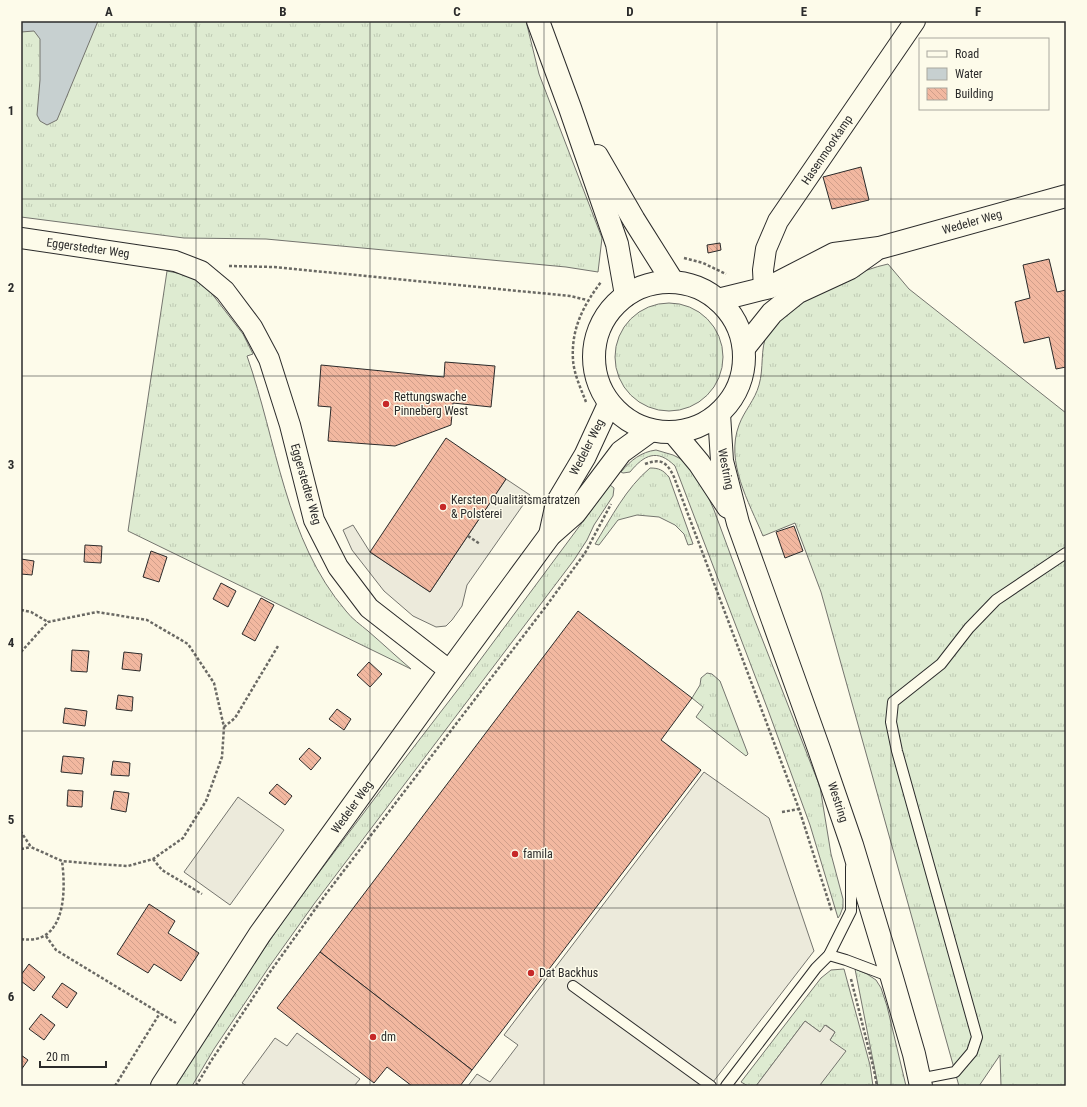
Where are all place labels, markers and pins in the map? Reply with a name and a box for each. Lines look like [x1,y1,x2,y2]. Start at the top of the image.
place label: Rettungswache Pinneberg West [394,390,468,418]
marker: Rettungswache Pinneberg West [381,399,391,409]
place label: Kersten Qualitätsmatratzen & Polsterei [451,493,580,521]
marker: Kersten Qualitätsmatratzen & Polsterei [438,502,448,512]
place label: famila [523,847,553,861]
marker: famila [510,849,520,859]
place label: Dat Backhus [539,966,598,980]
marker: Dat Backhus [526,968,536,978]
place label: dm [381,1030,396,1044]
marker: dm [368,1032,378,1042]

